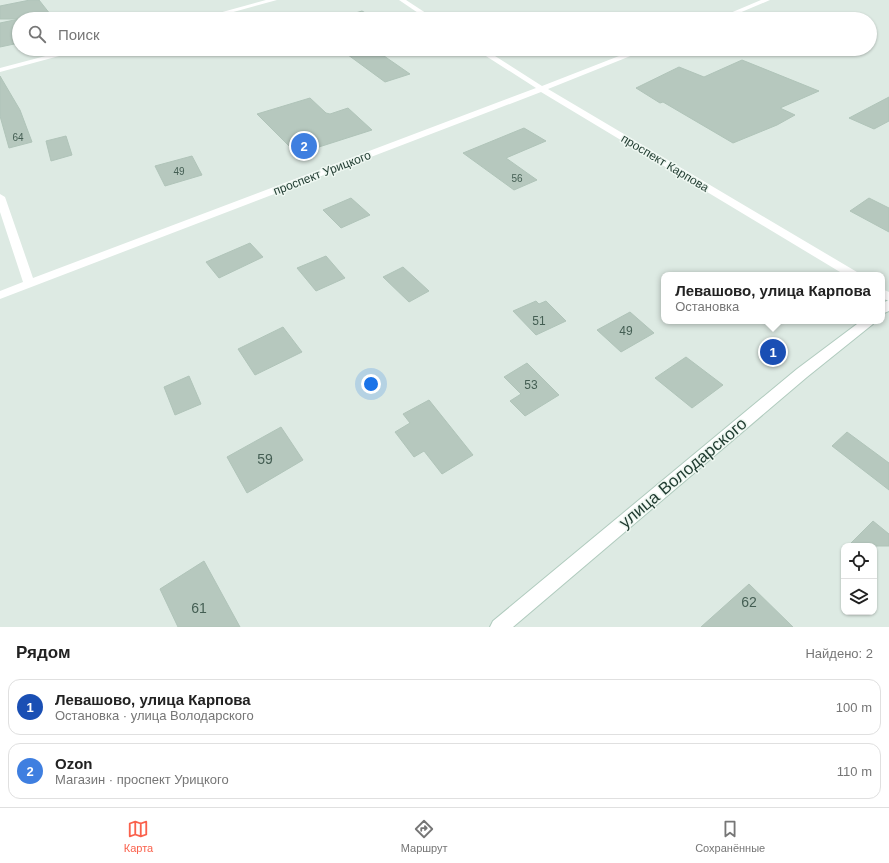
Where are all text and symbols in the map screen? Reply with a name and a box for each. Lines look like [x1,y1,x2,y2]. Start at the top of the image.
search box [12,12,877,56]
icon: search [26,23,48,45]
text: Поиск [58,26,100,43]
pin: 2 [291,131,317,161]
street label: проспект Карпова [619,131,712,195]
house number: 64 [12,132,24,143]
street label: проспект Урицкого [271,148,373,198]
house number: 49 [173,166,185,177]
house number: 56 [511,173,523,184]
popup [661,272,885,324]
text: Левашово, улица Карпова [675,282,871,299]
text: Остановка [675,299,739,314]
house number: 51 [532,314,546,328]
house number: 49 [619,324,633,338]
pin: 1 [760,337,786,367]
your location [361,374,381,394]
house number: 53 [524,378,538,392]
street label: улица Володарского [615,414,751,532]
house number: 59 [257,451,273,467]
map controls [841,543,877,615]
button: locate [841,543,877,579]
button: layers [841,579,877,615]
house number: 62 [741,594,757,610]
house number: 61 [191,600,207,616]
text: Рядом [16,643,71,662]
text: Найдено: 2 [805,646,873,661]
text: Левашово, улица Карпова [55,691,251,708]
text: 1 [26,700,34,715]
text: 100 m [836,700,872,715]
text: Остановка · улица Володарского [55,708,254,723]
text: Ozon [55,755,93,772]
text: 2 [26,764,34,779]
text: 110 m [837,764,872,779]
text: Магазин · проспект Урицкого [55,772,229,787]
tab: Карта [124,818,153,854]
tab: Маршрут [401,818,448,854]
tab: Сохранённые [695,818,765,854]

